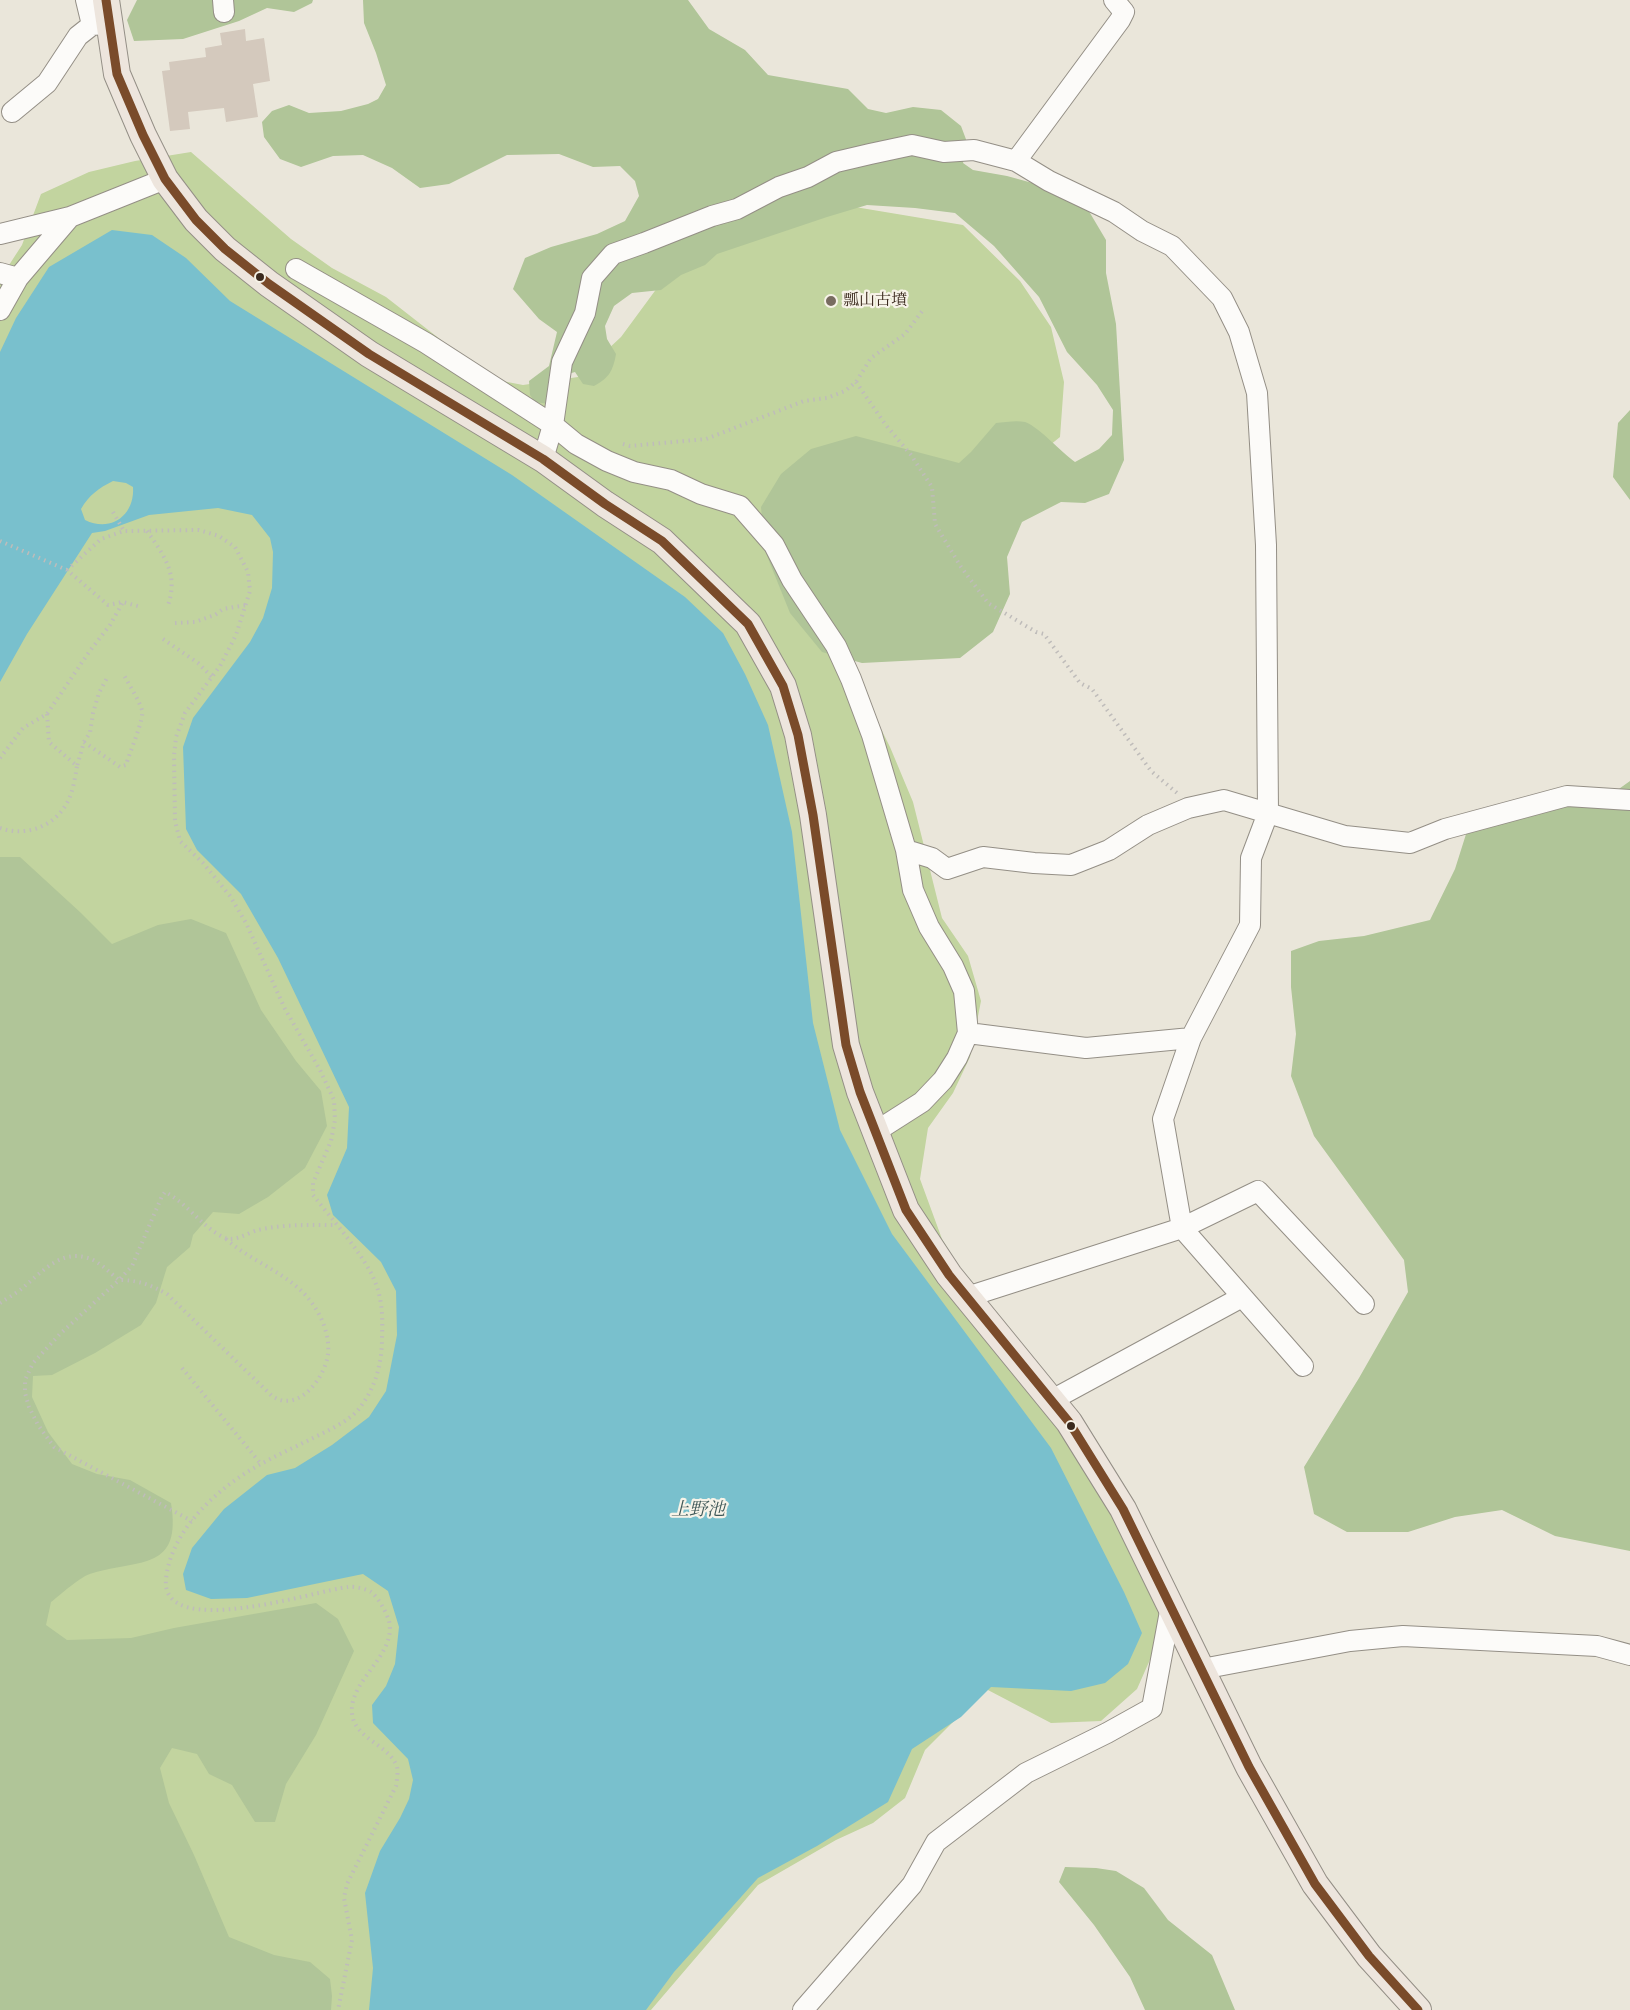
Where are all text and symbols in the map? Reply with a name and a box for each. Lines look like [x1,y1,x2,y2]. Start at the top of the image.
unlabelled marker [254,271,266,283]
place label: 瓢山古墳 [843,291,907,311]
marker: 瓢山古墳 [824,294,838,308]
unlabelled marker [1065,1420,1077,1432]
water label: 上野池 [671,1500,725,1522]

